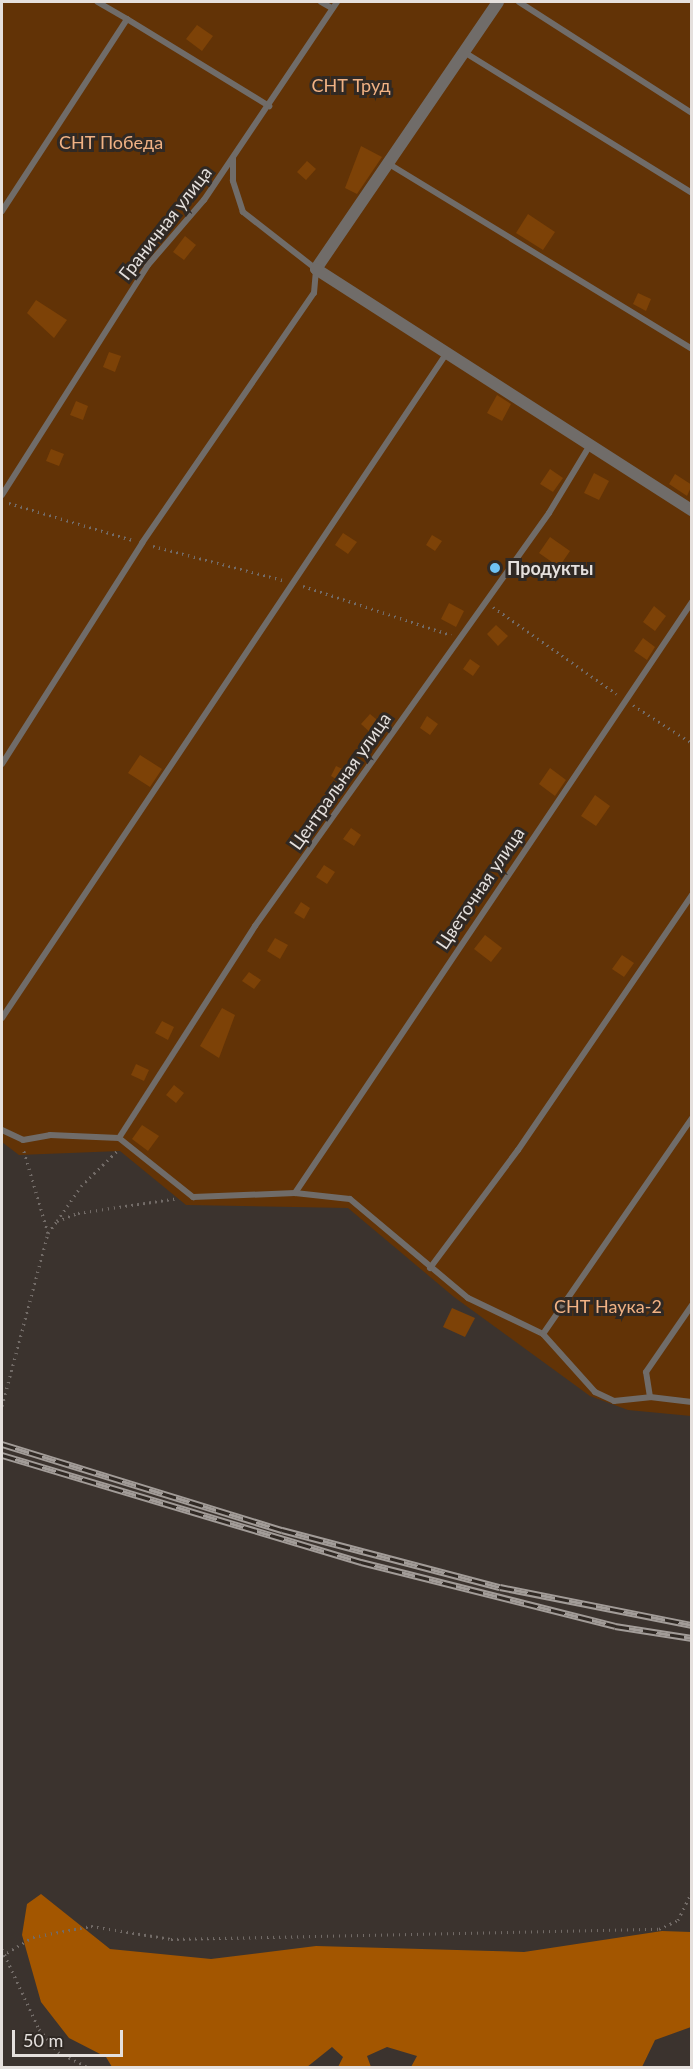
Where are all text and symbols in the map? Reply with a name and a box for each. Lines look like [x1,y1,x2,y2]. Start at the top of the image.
park label: СНТ Труд [311,74,391,96]
park label: СНТ Победа [59,131,163,153]
street label: Граничная улица [114,162,216,284]
place label: Продукты [507,557,593,579]
marker: Продукты [488,561,502,575]
street label: Центральная улица [285,708,395,854]
street label: Цветочная улица [431,823,529,953]
park label: СНТ Наука-2 [554,1295,662,1317]
scale bar [15,2018,126,2056]
text: 50 m [23,2029,63,2051]

